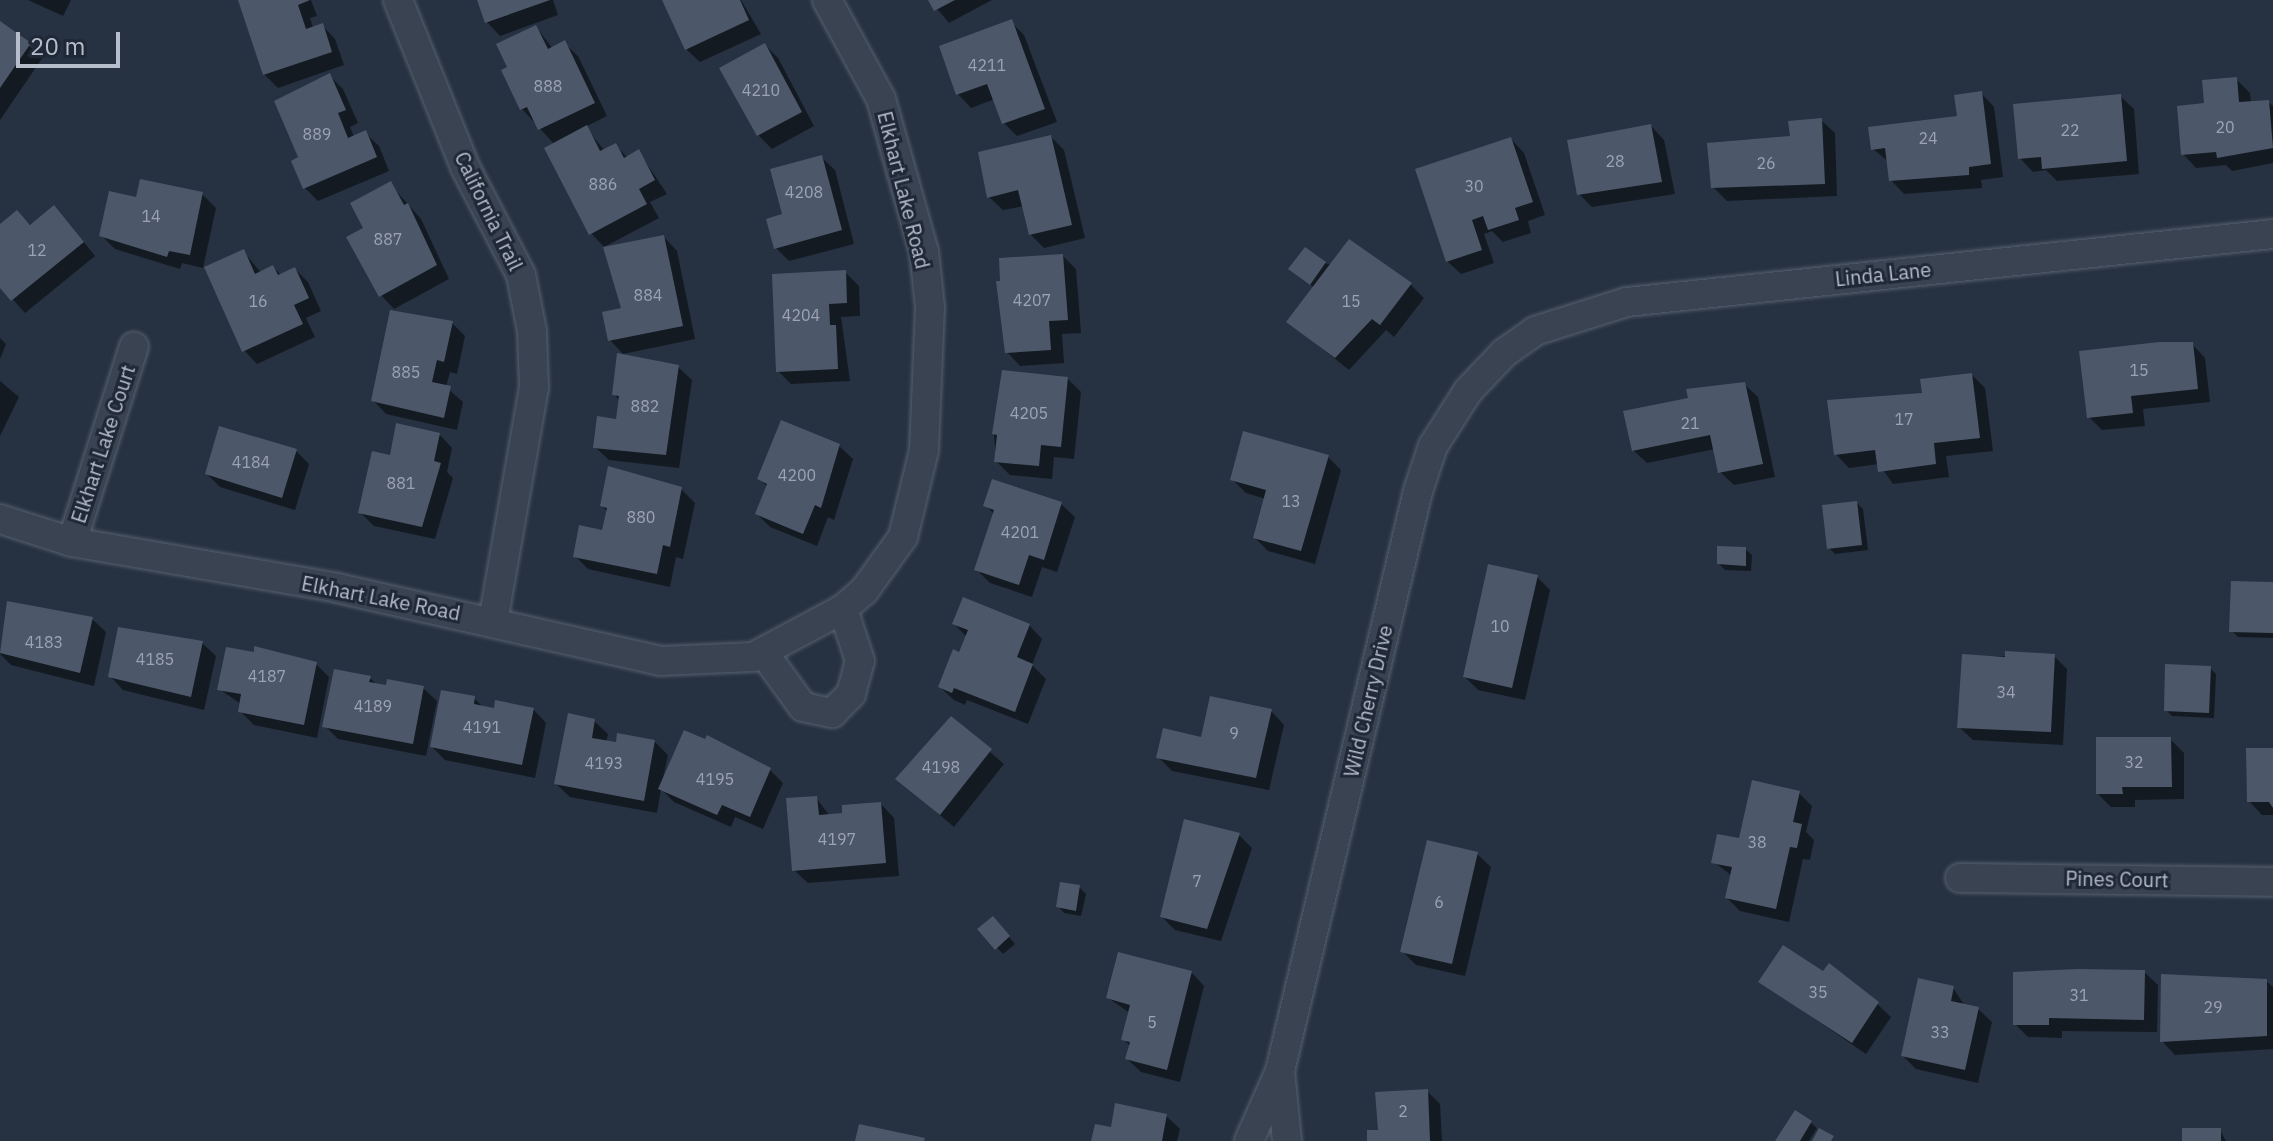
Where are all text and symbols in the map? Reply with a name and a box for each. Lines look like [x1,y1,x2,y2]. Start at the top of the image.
scale bar [20,16,124,66]
text: 20 m [30,30,85,62]
house number: 4211 [968,55,1006,75]
house number: 888 [534,76,562,96]
house number: 4210 [742,80,780,100]
street label: Elkhart Lake Road [873,109,935,271]
house number: 20 [2215,117,2235,137]
house number: 22 [2060,120,2080,140]
house number: 889 [303,124,331,144]
house number: 24 [1918,128,1938,148]
street label: California Trail [450,148,528,274]
house number: 28 [1605,151,1625,171]
house number: 26 [1756,153,1776,173]
house number: 886 [589,174,617,194]
house number: 30 [1464,176,1484,196]
house number: 4208 [785,182,823,202]
house number: 14 [141,206,161,226]
house number: 887 [374,229,402,249]
house number: 12 [27,240,47,260]
street label: Linda Lane [1834,257,1932,291]
house number: 884 [634,285,662,305]
house number: 4207 [1013,290,1051,310]
house number: 16 [248,291,268,311]
house number: 15 [1341,291,1361,311]
house number: 4204 [782,305,820,325]
house number: 15 [2129,360,2149,380]
street label: Elkhart Lake Court [66,362,140,526]
house number: 885 [392,362,420,382]
house number: 882 [631,396,659,416]
house number: 4205 [1010,403,1048,423]
house number: 17 [1894,409,1914,429]
house number: 21 [1680,413,1700,433]
house number: 4184 [232,452,270,472]
house number: 4200 [778,465,816,485]
house number: 881 [387,473,415,493]
house number: 13 [1281,491,1301,511]
house number: 880 [627,507,655,527]
house number: 4201 [1001,522,1039,542]
street label: Elkhart Lake Road [299,571,463,625]
house number: 10 [1490,616,1510,636]
street label: Wild Cherry Drive [1339,623,1397,779]
house number: 4183 [25,632,63,652]
house number: 4185 [136,649,174,669]
house number: 4187 [248,666,286,686]
house number: 34 [1996,682,2016,702]
house number: 4189 [354,696,392,716]
house number: 4191 [463,717,501,737]
house number: 9 [1229,723,1239,743]
house number: 32 [2124,752,2144,772]
house number: 4193 [585,753,623,773]
house number: 4198 [922,757,960,777]
house number: 4195 [696,769,734,789]
house number: 4197 [818,829,856,849]
house number: 38 [1747,832,1767,852]
street label: Pines Court [2065,866,2169,892]
house number: 7 [1192,871,1202,891]
house number: 6 [1434,892,1444,912]
house number: 35 [1808,982,1828,1002]
house number: 31 [2069,985,2089,1005]
house number: 29 [2203,997,2223,1017]
house number: 5 [1147,1012,1157,1032]
house number: 33 [1930,1022,1950,1042]
house number: 2 [1398,1101,1408,1121]

